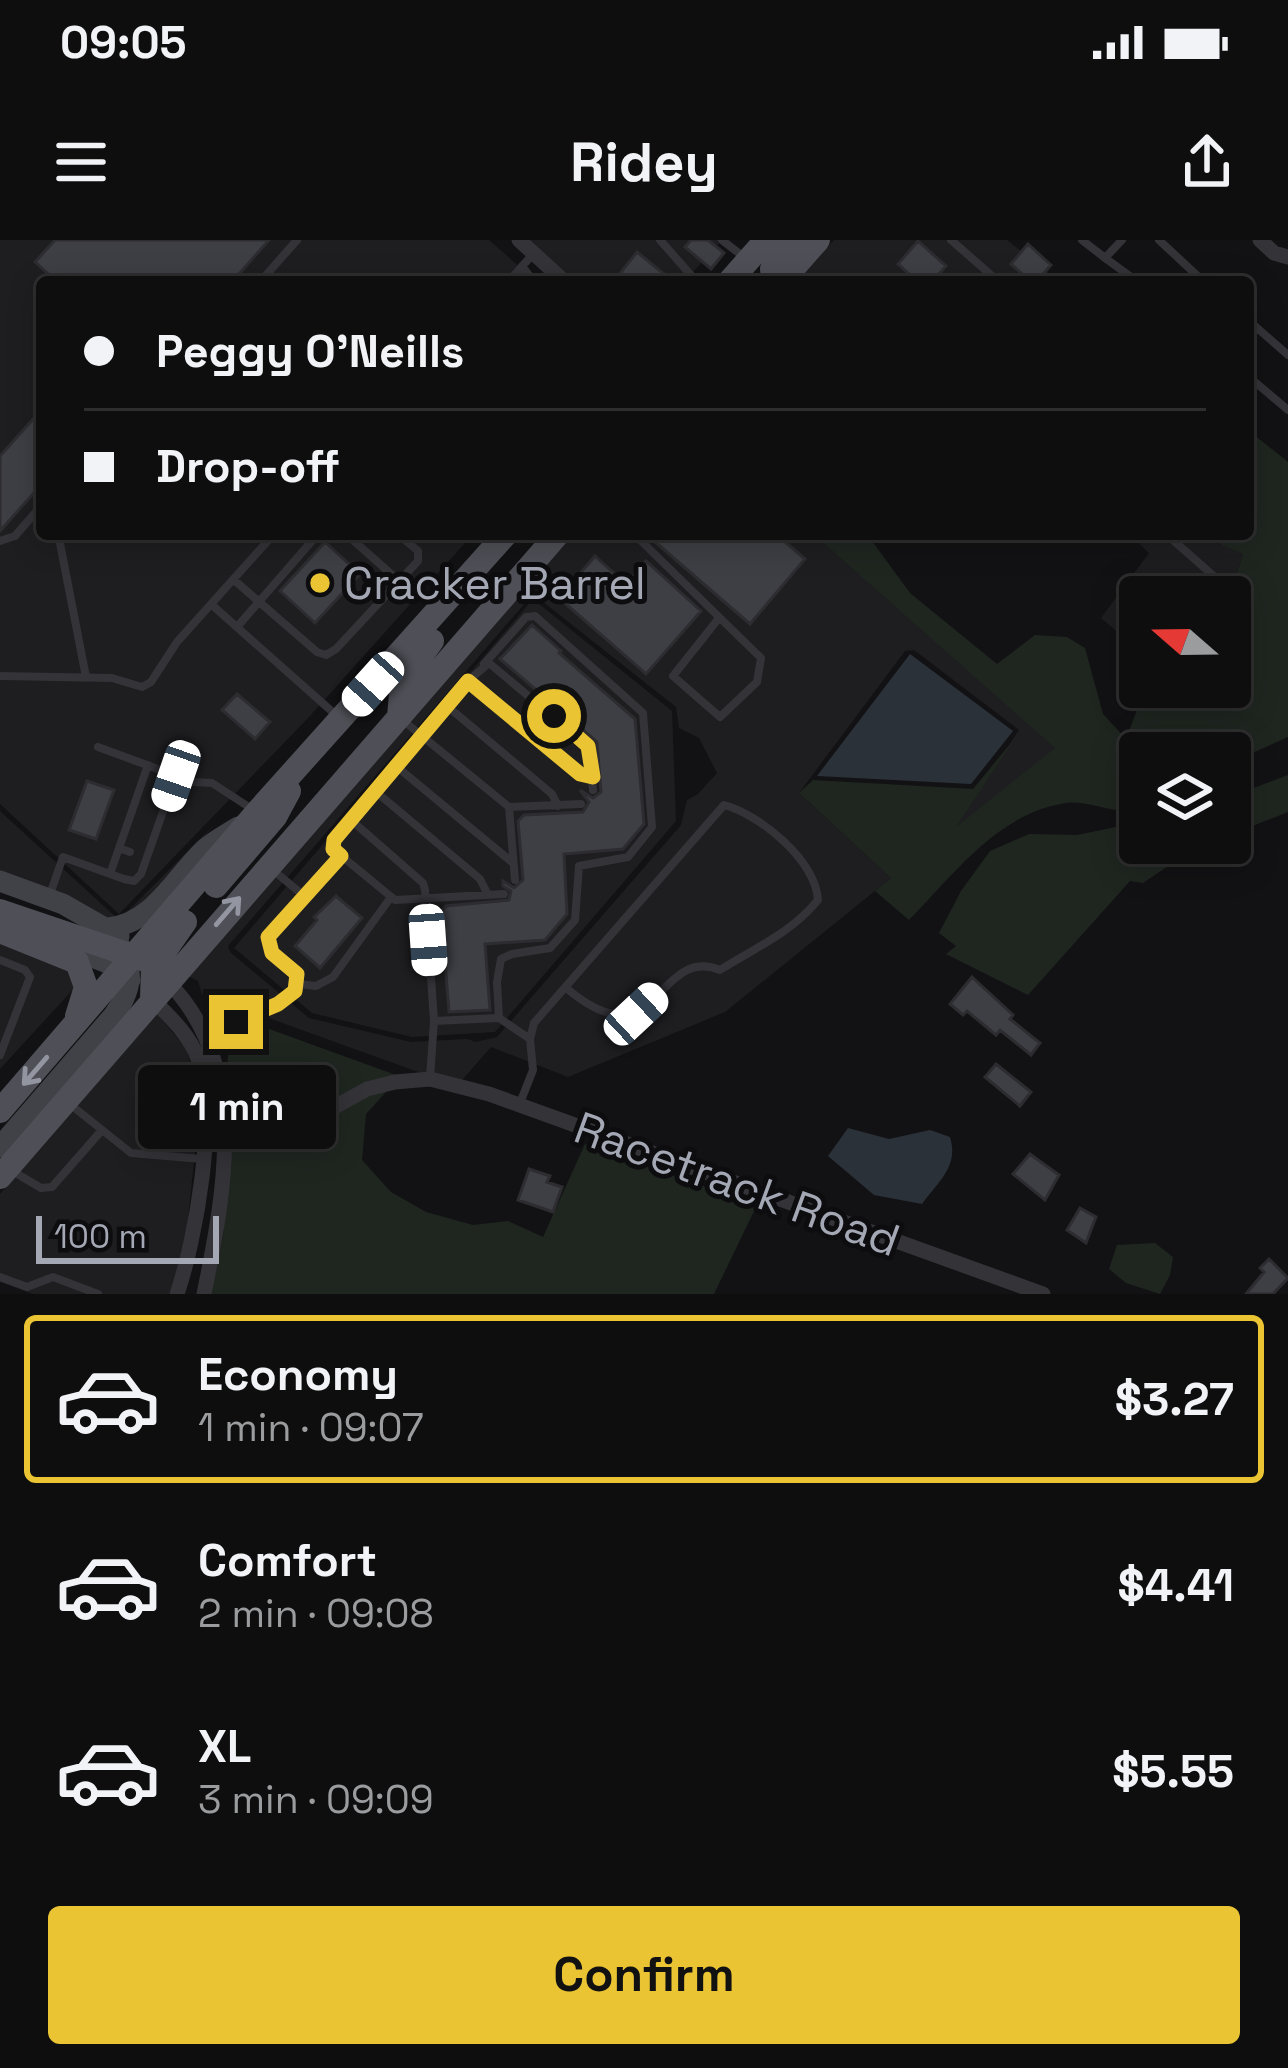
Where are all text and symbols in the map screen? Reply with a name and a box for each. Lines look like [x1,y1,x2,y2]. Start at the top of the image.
text: 09:05 [60,14,187,71]
text: Ridey [570,128,718,197]
icon: menu [48,129,114,195]
icon: share [1174,129,1240,195]
text: Peggy O'Neills [156,323,464,380]
text: Drop-off [156,438,340,495]
place label: Cracker Barrel [344,555,646,612]
marker: Cracker Barrel [307,570,333,596]
north arrow [1119,576,1251,708]
map controls [1119,576,1251,864]
car [336,645,410,723]
route start [527,689,581,743]
button: layers [1119,732,1251,864]
car [147,736,205,816]
one-way arrow [214,896,242,926]
car [408,903,448,977]
car [597,976,675,1052]
route end [209,995,263,1049]
one-way arrow [22,1055,49,1086]
callout: 1 min [137,1064,335,1148]
text: 1 min [189,1082,285,1131]
street label: Racetrack Road [567,1099,907,1269]
scale bar [36,1210,219,1263]
text: 100 m [54,1216,147,1258]
icon: car [54,1345,162,1453]
text: Economy [198,1346,398,1403]
text: $3.27 [1115,1371,1234,1428]
text: 1 min · 09:07 [198,1403,424,1452]
icon: car [54,1531,162,1639]
text: Comfort [198,1532,377,1589]
text: $4.41 [1117,1557,1234,1614]
text: 2 min · 09:08 [198,1589,434,1638]
icon: car [54,1717,162,1825]
text: XL [198,1718,251,1775]
text: $5.55 [1112,1743,1234,1800]
text: 3 min · 09:09 [198,1775,434,1824]
button: Confirm [48,1906,1240,2044]

